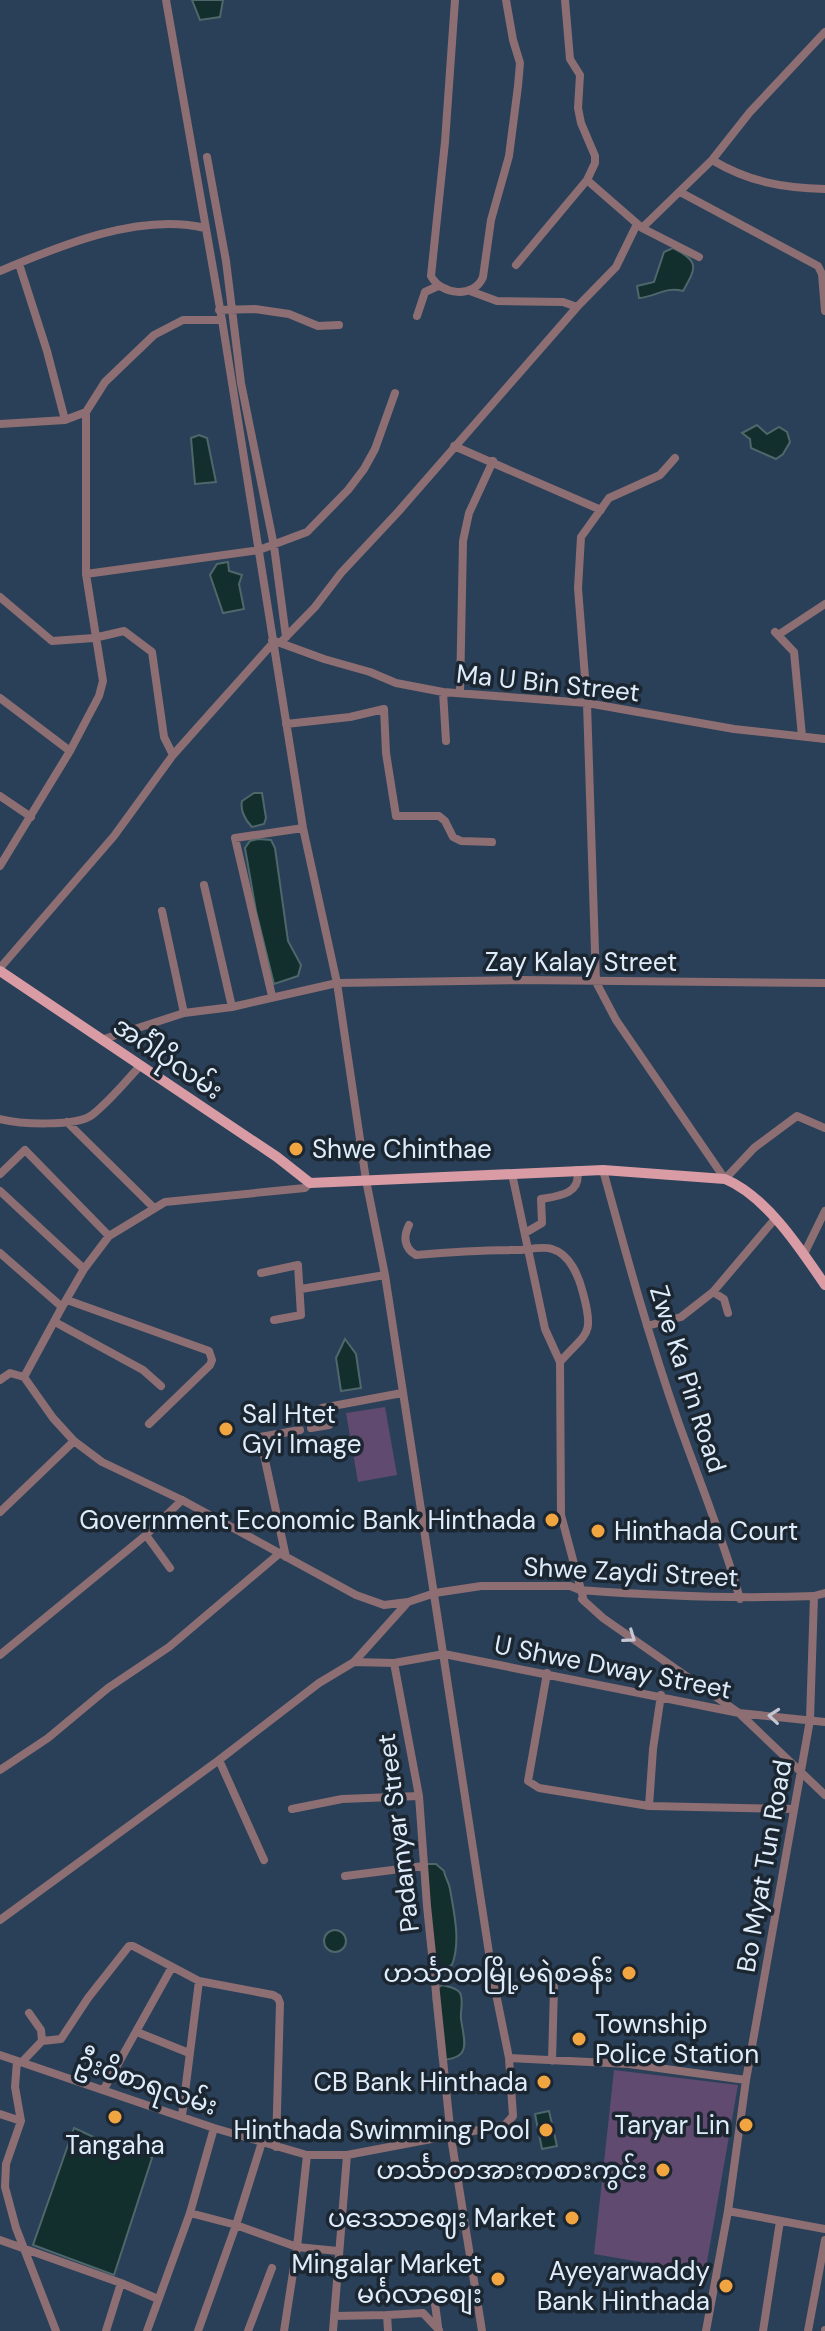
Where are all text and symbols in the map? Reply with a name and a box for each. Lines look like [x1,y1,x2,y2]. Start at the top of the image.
street label: Ma U Bin Street [455,656,641,710]
street label: Zay Kalay Street [485,945,677,979]
street label: အင်္ဂါပိုလမ်း [104,1009,230,1111]
place label: Shwe Chinthae [312,1132,492,1166]
marker: Shwe Chinthae [287,1140,305,1158]
street label: Zwe Ka Pin Road [642,1281,734,1477]
place label: Sal Htet Gyi Image [242,1397,361,1461]
marker: Sal Htet Gyi Image [217,1420,235,1438]
place label: Government Economic Bank Hinthada [79,1503,536,1537]
marker: Government Economic Bank Hinthada [543,1511,561,1529]
place label: Hinthada Court [614,1514,798,1548]
marker: Hinthada Court [589,1522,607,1540]
street label: Shwe Zaydi Street [523,1549,739,1595]
street label: U Shwe Dway Street [491,1627,735,1707]
one-way arrow [621,1627,635,1642]
one-way arrow [767,1708,780,1725]
street label: Padamyar Street [369,1732,427,1934]
street label: Bo Myat Tun Road [729,1757,799,1975]
place label: ဟင်္သာတမြို့မရဲစခန်း [383,1956,613,1994]
marker: ဟင်္သာတမြို့မရဲစခန်း [620,1964,638,1982]
place label: Township Police Station [595,2007,759,2071]
marker: Township Police Station [570,2030,588,2048]
street label: ဦးဝိစာရလမ်း [71,2043,222,2127]
place label: CB Bank Hinthada [313,2065,528,2099]
marker: CB Bank Hinthada [535,2073,553,2091]
marker: Tangaha [106,2108,124,2126]
place label: Taryar Lin [614,2108,730,2142]
place label: Hinthada Swimming Pool [233,2113,530,2147]
marker: Taryar Lin [737,2116,755,2134]
marker: Hinthada Swimming Pool [537,2121,555,2139]
place label: Tangaha [65,2128,165,2162]
place label: ဟင်္သာတအားကစားကွင်း [376,2153,647,2190]
marker: ဟင်္သာတအားကစားကွင်း [654,2161,672,2179]
place label: ပဒေသာဈေး Market [328,2201,556,2239]
marker: ပဒေသာဈေး Market [563,2209,581,2227]
place label: Mingalar Market မင်္ဂလာစျေး [292,2247,482,2315]
place label: Ayeyarwaddy Bank Hinthada [537,2254,710,2318]
marker: Mingalar Market မင်္ဂလာစျေး [489,2270,507,2288]
marker: Ayeyarwaddy Bank Hinthada [717,2277,735,2295]

